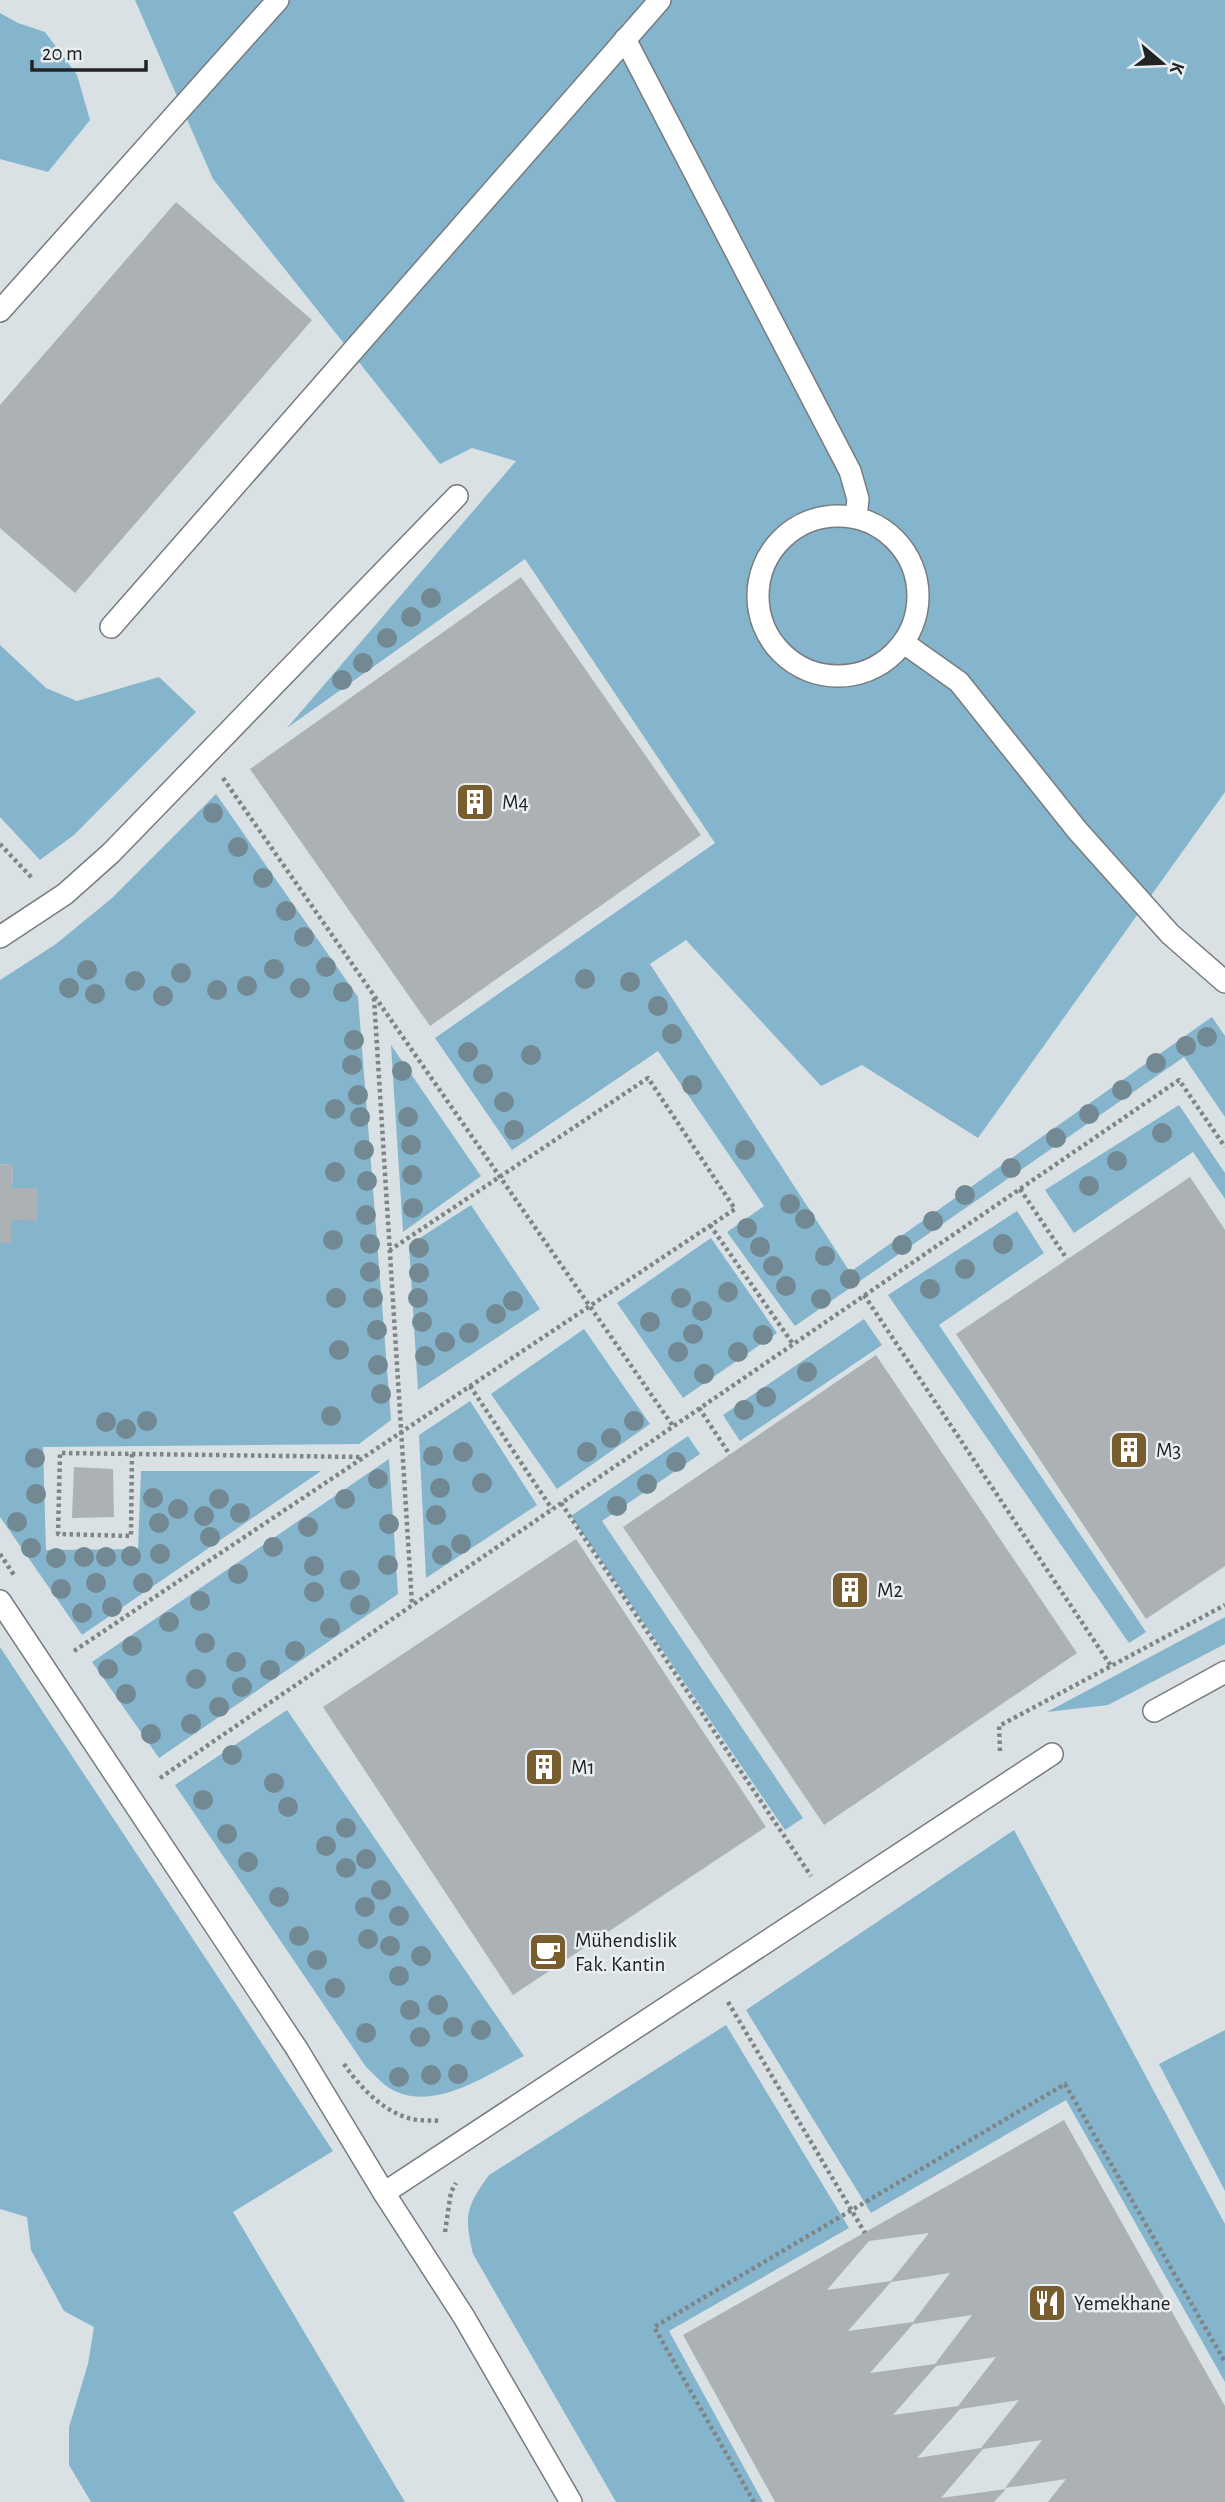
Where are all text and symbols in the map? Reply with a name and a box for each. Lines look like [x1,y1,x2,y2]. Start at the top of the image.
scale bar [32,28,145,72]
north arrow [1127,28,1197,98]
text: 20 m [42,43,83,64]
text: K [1166,60,1187,77]
building icon: M4 [454,781,496,823]
place label: M4 [502,792,529,813]
building icon: M3 [1108,1429,1150,1471]
place label: M3 [1156,1440,1181,1461]
building icon: M2 [829,1569,871,1611]
place label: M2 [877,1580,903,1601]
building icon: M1 [523,1746,565,1788]
place label: M1 [571,1757,595,1778]
place label: Mühendislik Fak. Kantin [575,1930,677,1975]
cafe icon: Mühendislik Fak. Kantin [527,1931,569,1973]
restaurant icon: Yemekhane [1026,2282,1068,2324]
place label: Yemekhane [1074,2293,1170,2314]

